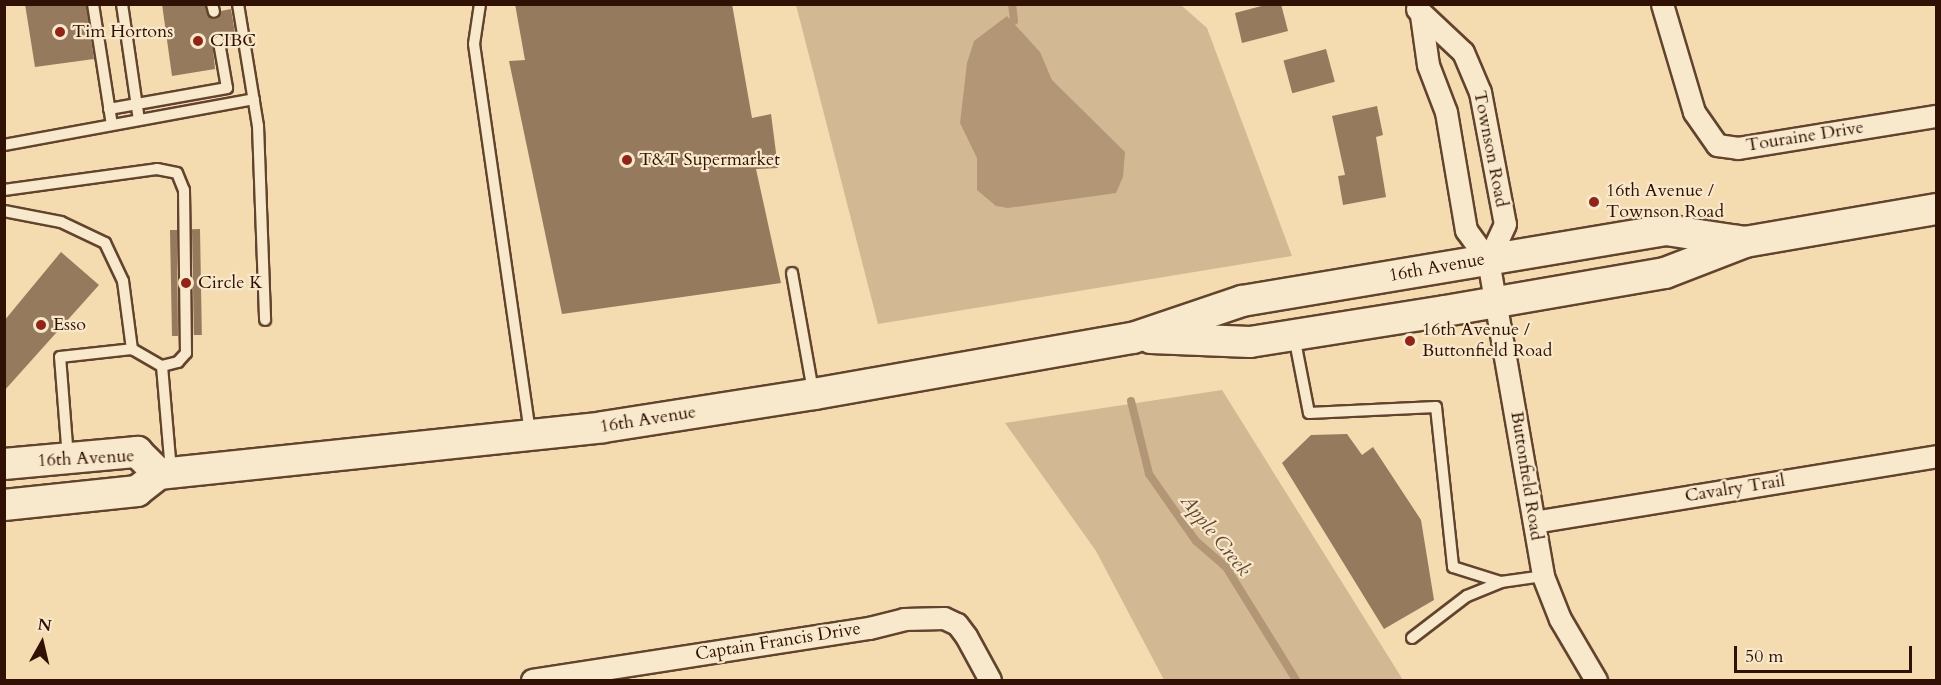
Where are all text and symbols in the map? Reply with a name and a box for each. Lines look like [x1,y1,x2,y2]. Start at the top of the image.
place label: Tim Hortons [72,21,173,43]
marker: Tim Hortons [53,25,67,39]
place label: CIBC [210,30,256,52]
marker: CIBC [191,34,205,48]
street label: Townson Road [1468,89,1512,209]
street label: Touraine Drive [1745,117,1865,157]
place label: T&T Supermarket [639,149,780,171]
marker: T&T Supermarket [620,153,634,167]
place label: 16th Avenue / Townson Road [1606,181,1724,224]
marker: 16th Avenue / Townson Road [1587,195,1601,209]
street label: 16th Avenue [1387,249,1487,287]
place label: Circle K [198,272,263,294]
marker: Circle K [179,276,193,290]
place label: Esso [53,314,86,336]
marker: Esso [34,318,48,332]
place label: 16th Avenue / Buttonfield Road [1422,320,1552,362]
marker: 16th Avenue / Buttonfield Road [1403,334,1417,348]
street label: 16th Avenue [598,402,698,438]
street label: Buttonfield Road [1505,410,1547,542]
street label: 16th Avenue [37,446,135,472]
street label: Cavalry Trail [1683,470,1787,508]
water label: Apple Creek [1176,489,1256,581]
north arrow [12,613,72,673]
text: N [36,613,53,637]
street label: Captain Francis Drive [694,618,862,666]
scale bar [1737,634,1916,672]
text: 50 m [1745,644,1784,669]

